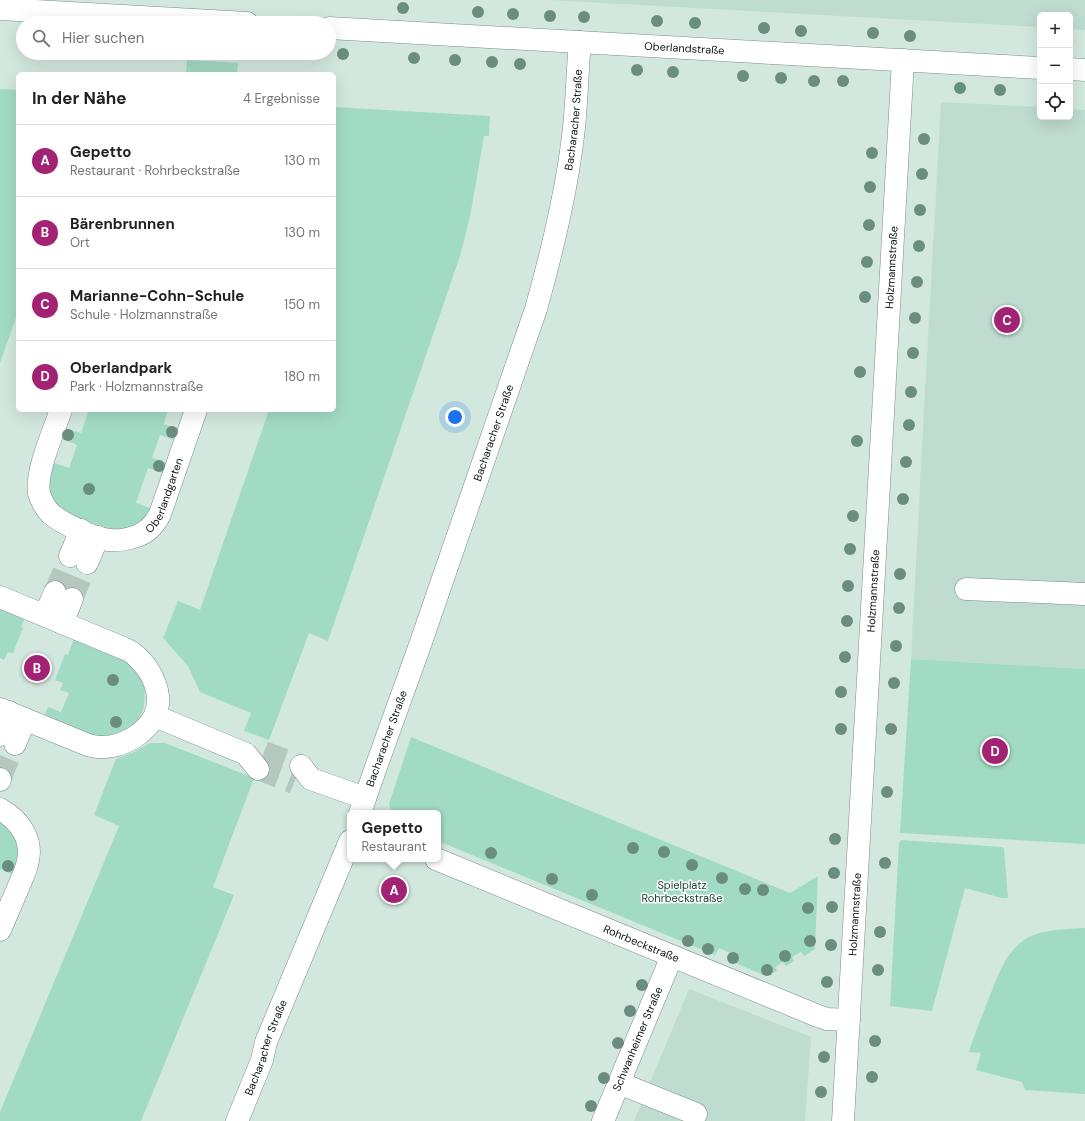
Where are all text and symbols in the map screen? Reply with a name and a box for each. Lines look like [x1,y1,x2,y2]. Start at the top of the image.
map controls [1037,12,1073,120]
button: + [1037,12,1073,48]
search box [16,16,336,60]
icon: search [30,27,52,49]
text: Hier suchen [62,28,144,48]
street label: Oberlandstraße [644,39,725,57]
button: − [1037,48,1073,84]
street label: Bacharacher Straße [561,69,585,171]
button: locate [1037,84,1073,120]
text: In der Nähe [32,87,127,109]
text: 4 Ergebnisse [243,90,320,107]
text: Gepetto [70,142,131,162]
text: A [40,152,50,169]
text: 130 m [284,152,320,169]
text: Restaurant · Rohrbeckstraße [70,162,240,179]
text: Bärenbrunnen [70,214,175,234]
text: B [41,224,49,241]
text: 130 m [284,224,320,241]
street label: Holzmannstraße [882,226,901,309]
text: Ort [70,234,90,251]
text: Marianne-Cohn-Schule [70,286,244,306]
text: C [40,296,50,313]
text: 150 m [284,296,320,313]
pin: C [994,305,1020,335]
text: Schule · Holzmannstraße [70,306,218,323]
text: Oberlandpark [70,358,172,378]
text: D [40,368,50,385]
text: 180 m [284,368,320,385]
text: Park · Holzmannstraße [70,378,203,395]
street label: Bacharacher Straße [470,383,516,483]
your location [445,407,465,427]
street label: Oberlandgarten [142,456,186,536]
street label: Holzmannstraße [864,549,882,633]
pin: B [24,653,50,683]
street label: Bacharacher Straße [363,688,410,789]
pin: D [982,736,1008,766]
popup [347,810,441,862]
text: Gepetto [361,818,423,838]
text: Restaurant [361,838,427,855]
street label: Holzmannstraße [845,872,864,956]
pin: A [381,875,407,905]
park label: Spielplatz Rohrbeckstraße [642,878,722,905]
street label: Rohrbeckstraße [601,922,681,965]
street label: Schwanheimer Straße [609,985,665,1093]
street label: Bacharacher Straße [241,998,290,1097]

